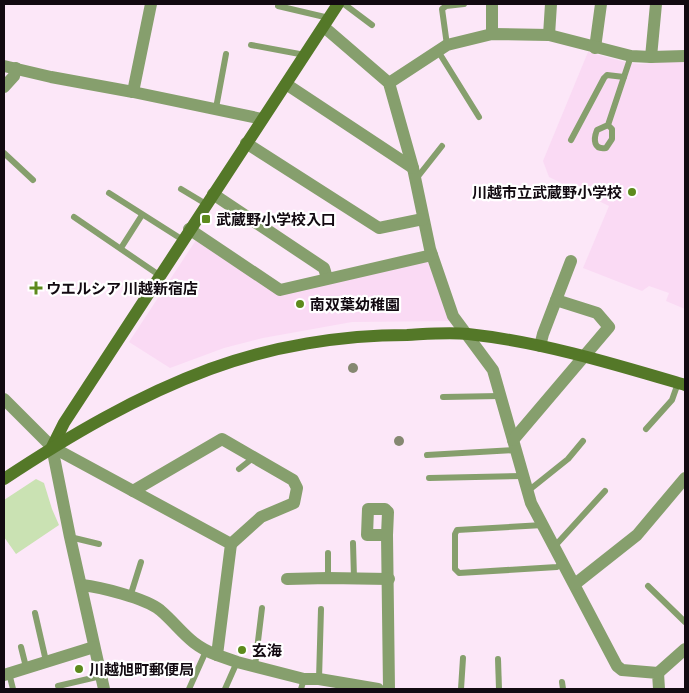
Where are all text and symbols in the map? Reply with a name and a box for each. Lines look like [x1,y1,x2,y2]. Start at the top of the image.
place label: 川越市立武蔵野小学校 [472,184,622,201]
marker: 川越市立武蔵野小学校 [626,186,638,198]
place label: 武蔵野小学校入口 [216,211,336,228]
marker: 武蔵野小学校入口 [200,213,212,225]
place label: ウエルシア 川越新宿店 [46,280,198,297]
marker: ウエルシア 川越新宿店 [30,282,42,294]
place label: 南双葉幼稚園 [310,296,400,313]
marker: 南双葉幼稚園 [294,298,306,310]
place label: 玄海 [252,642,282,659]
marker: 玄海 [236,644,248,656]
place label: 川越旭町郵便局 [89,661,194,678]
marker: 川越旭町郵便局 [73,663,85,675]

